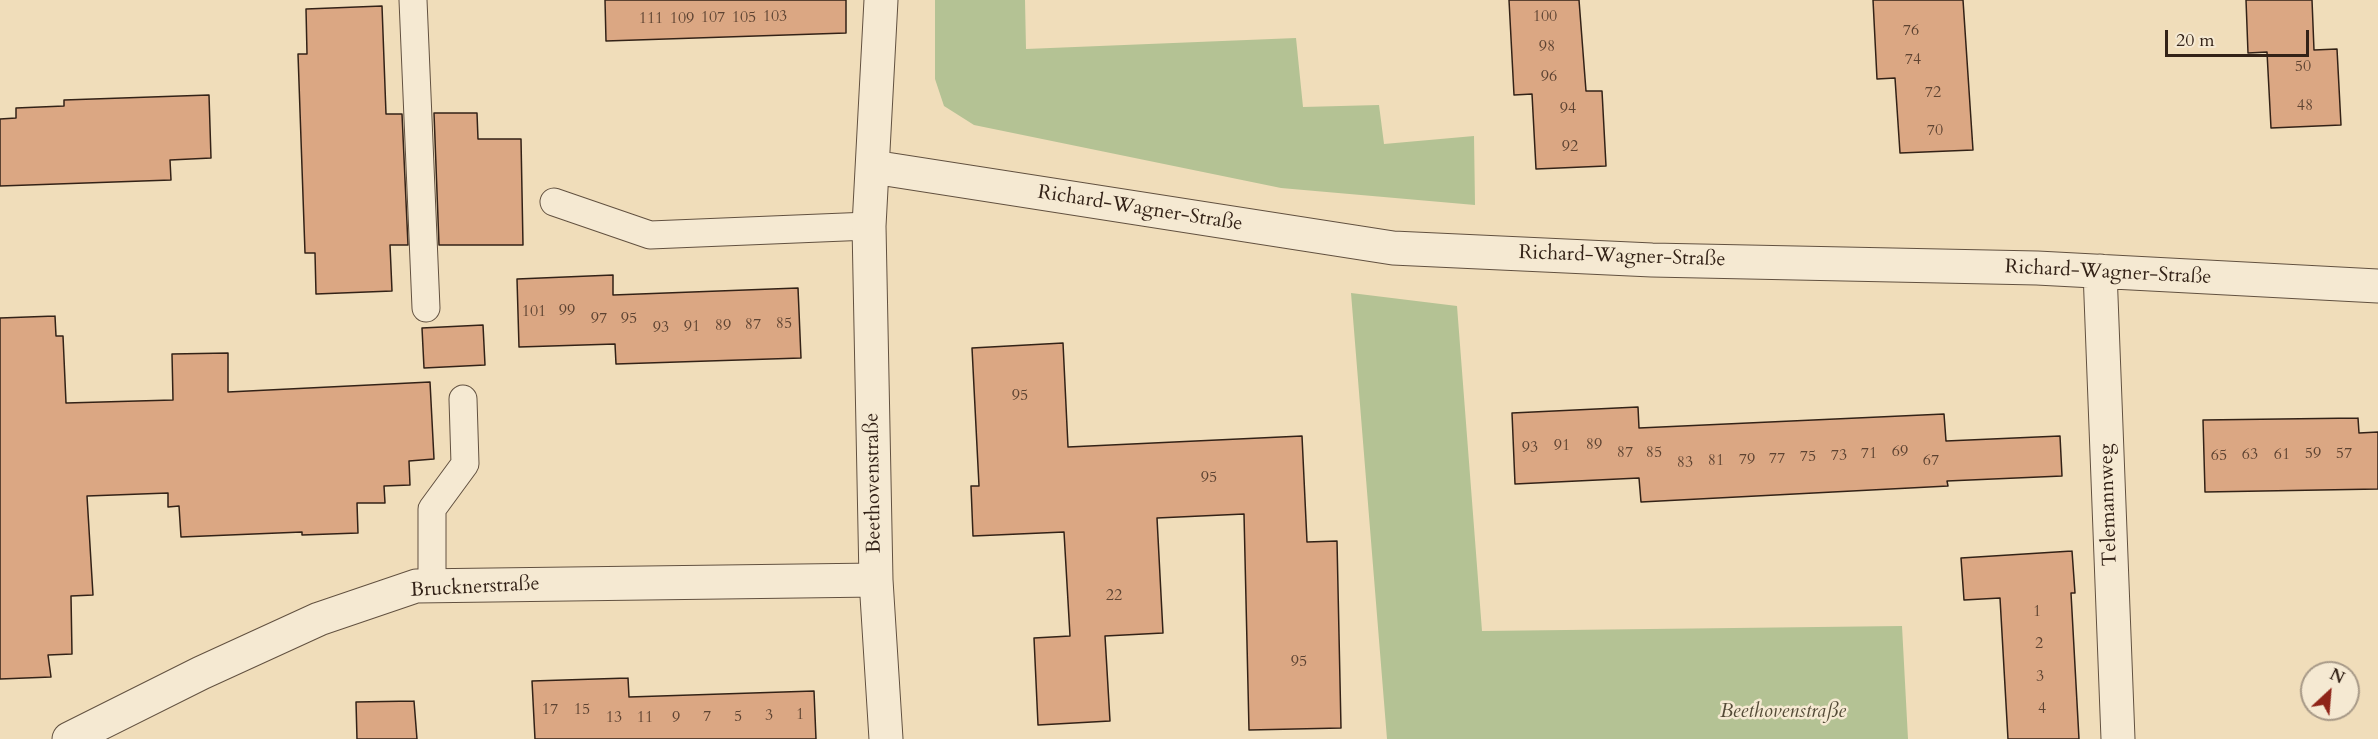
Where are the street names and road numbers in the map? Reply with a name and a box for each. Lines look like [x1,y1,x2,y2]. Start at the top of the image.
street label: Richard-Wagner-Straße [1036,181,1244,237]
street label: Richard-Wagner-Straße [1518,241,1726,273]
street label: Richard-Wagner-Straße [2004,256,2212,290]
street label: Beethovenstraße [861,413,887,553]
street label: Telemannweg [2095,443,2123,567]
street label: Brucknerstraße [410,573,540,603]

